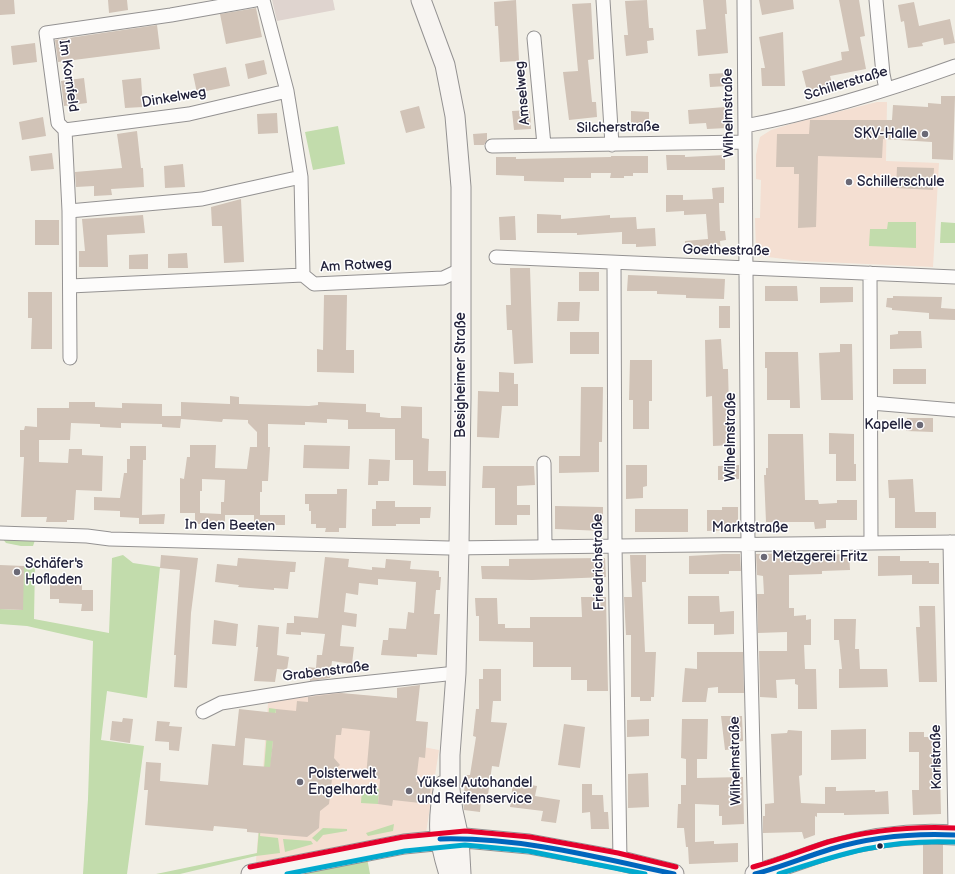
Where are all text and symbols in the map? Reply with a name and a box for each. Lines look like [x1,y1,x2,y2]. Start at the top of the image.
street label: Im Kornfeld [55,39,81,113]
street label: Amselweg [512,60,534,126]
street label: Schillerstraße [802,63,890,105]
street label: Wilhelmstraße [720,68,738,158]
street label: Dinkelweg [140,84,208,112]
street label: Silcherstraße [576,119,660,137]
place label: SKV-Halle [854,126,917,142]
marker: SKV-Halle [920,129,930,139]
place label: Schillerschule [857,174,945,190]
marker: Schillerschule [844,177,854,187]
street label: Goethestraße [682,242,770,260]
street label: Am Rotweg [320,256,392,276]
street label: Besigheimer Straße [453,312,469,438]
street label: Wilhelmstraße [723,392,739,482]
place label: Kapelle [864,417,912,433]
marker: Kapelle [915,420,925,430]
street label: Friedrichstraße [590,514,608,610]
street label: In den Beeten [185,517,275,535]
street label: Marktstraße [712,520,788,536]
place label: Metzgerei Fritz [772,549,867,565]
marker: Metzgerei Fritz [759,552,769,562]
place label: Schäfer's Hofladen [25,556,83,588]
marker: Schäfer's Hofladen [12,567,22,577]
street label: Grabenstraße [282,658,370,686]
street label: Wilhelmstraße [727,716,745,806]
street label: Karlstraße [928,724,946,790]
place label: Polsterwelt Engelhardt [308,766,377,798]
place label: Yüksel Autohandel und Reifenservice [417,775,532,808]
marker: Polsterwelt Engelhardt [295,777,305,787]
marker: Yüksel Autohandel und Reifenservice [404,786,414,796]
unlabelled marker [875,841,885,851]

